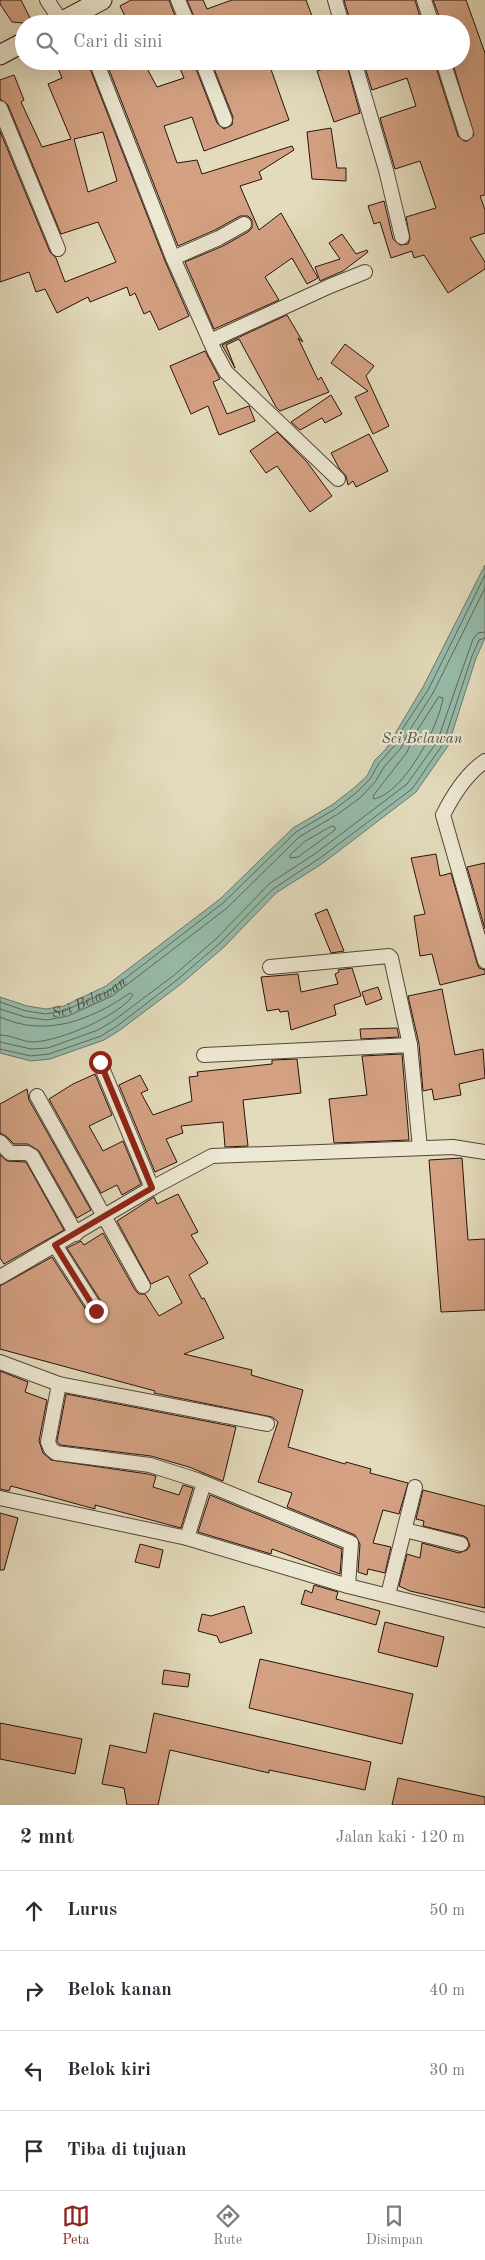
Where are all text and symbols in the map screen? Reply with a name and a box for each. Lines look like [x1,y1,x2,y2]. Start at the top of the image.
search box [15,15,470,70]
icon: search [33,29,61,57]
text: Cari di sini [73,33,163,52]
water label: Sei Belawan [382,732,463,747]
water label: Sei Belawan [50,974,130,1022]
route start [89,1051,112,1074]
route end [85,1300,108,1323]
text: 2 mnt [20,1827,74,1848]
text: Jalan kaki · 120 m [336,1830,465,1846]
icon: ahead [20,1897,48,1925]
text: Lurus [67,1901,117,1920]
text: 50 m [429,1903,465,1919]
icon: right [20,1977,48,2005]
text: Belok kanan [67,1981,172,2000]
text: 40 m [429,1983,465,1999]
icon: left [20,2057,48,2085]
text: Belok kiri [67,2061,151,2080]
text: 30 m [429,2063,465,2079]
icon: arrive [20,2137,48,2165]
text: Tiba di tujuan [67,2141,187,2160]
tab: Peta [62,2202,90,2249]
tab: Rute [213,2202,242,2249]
tab: Disimpan [366,2202,423,2249]

